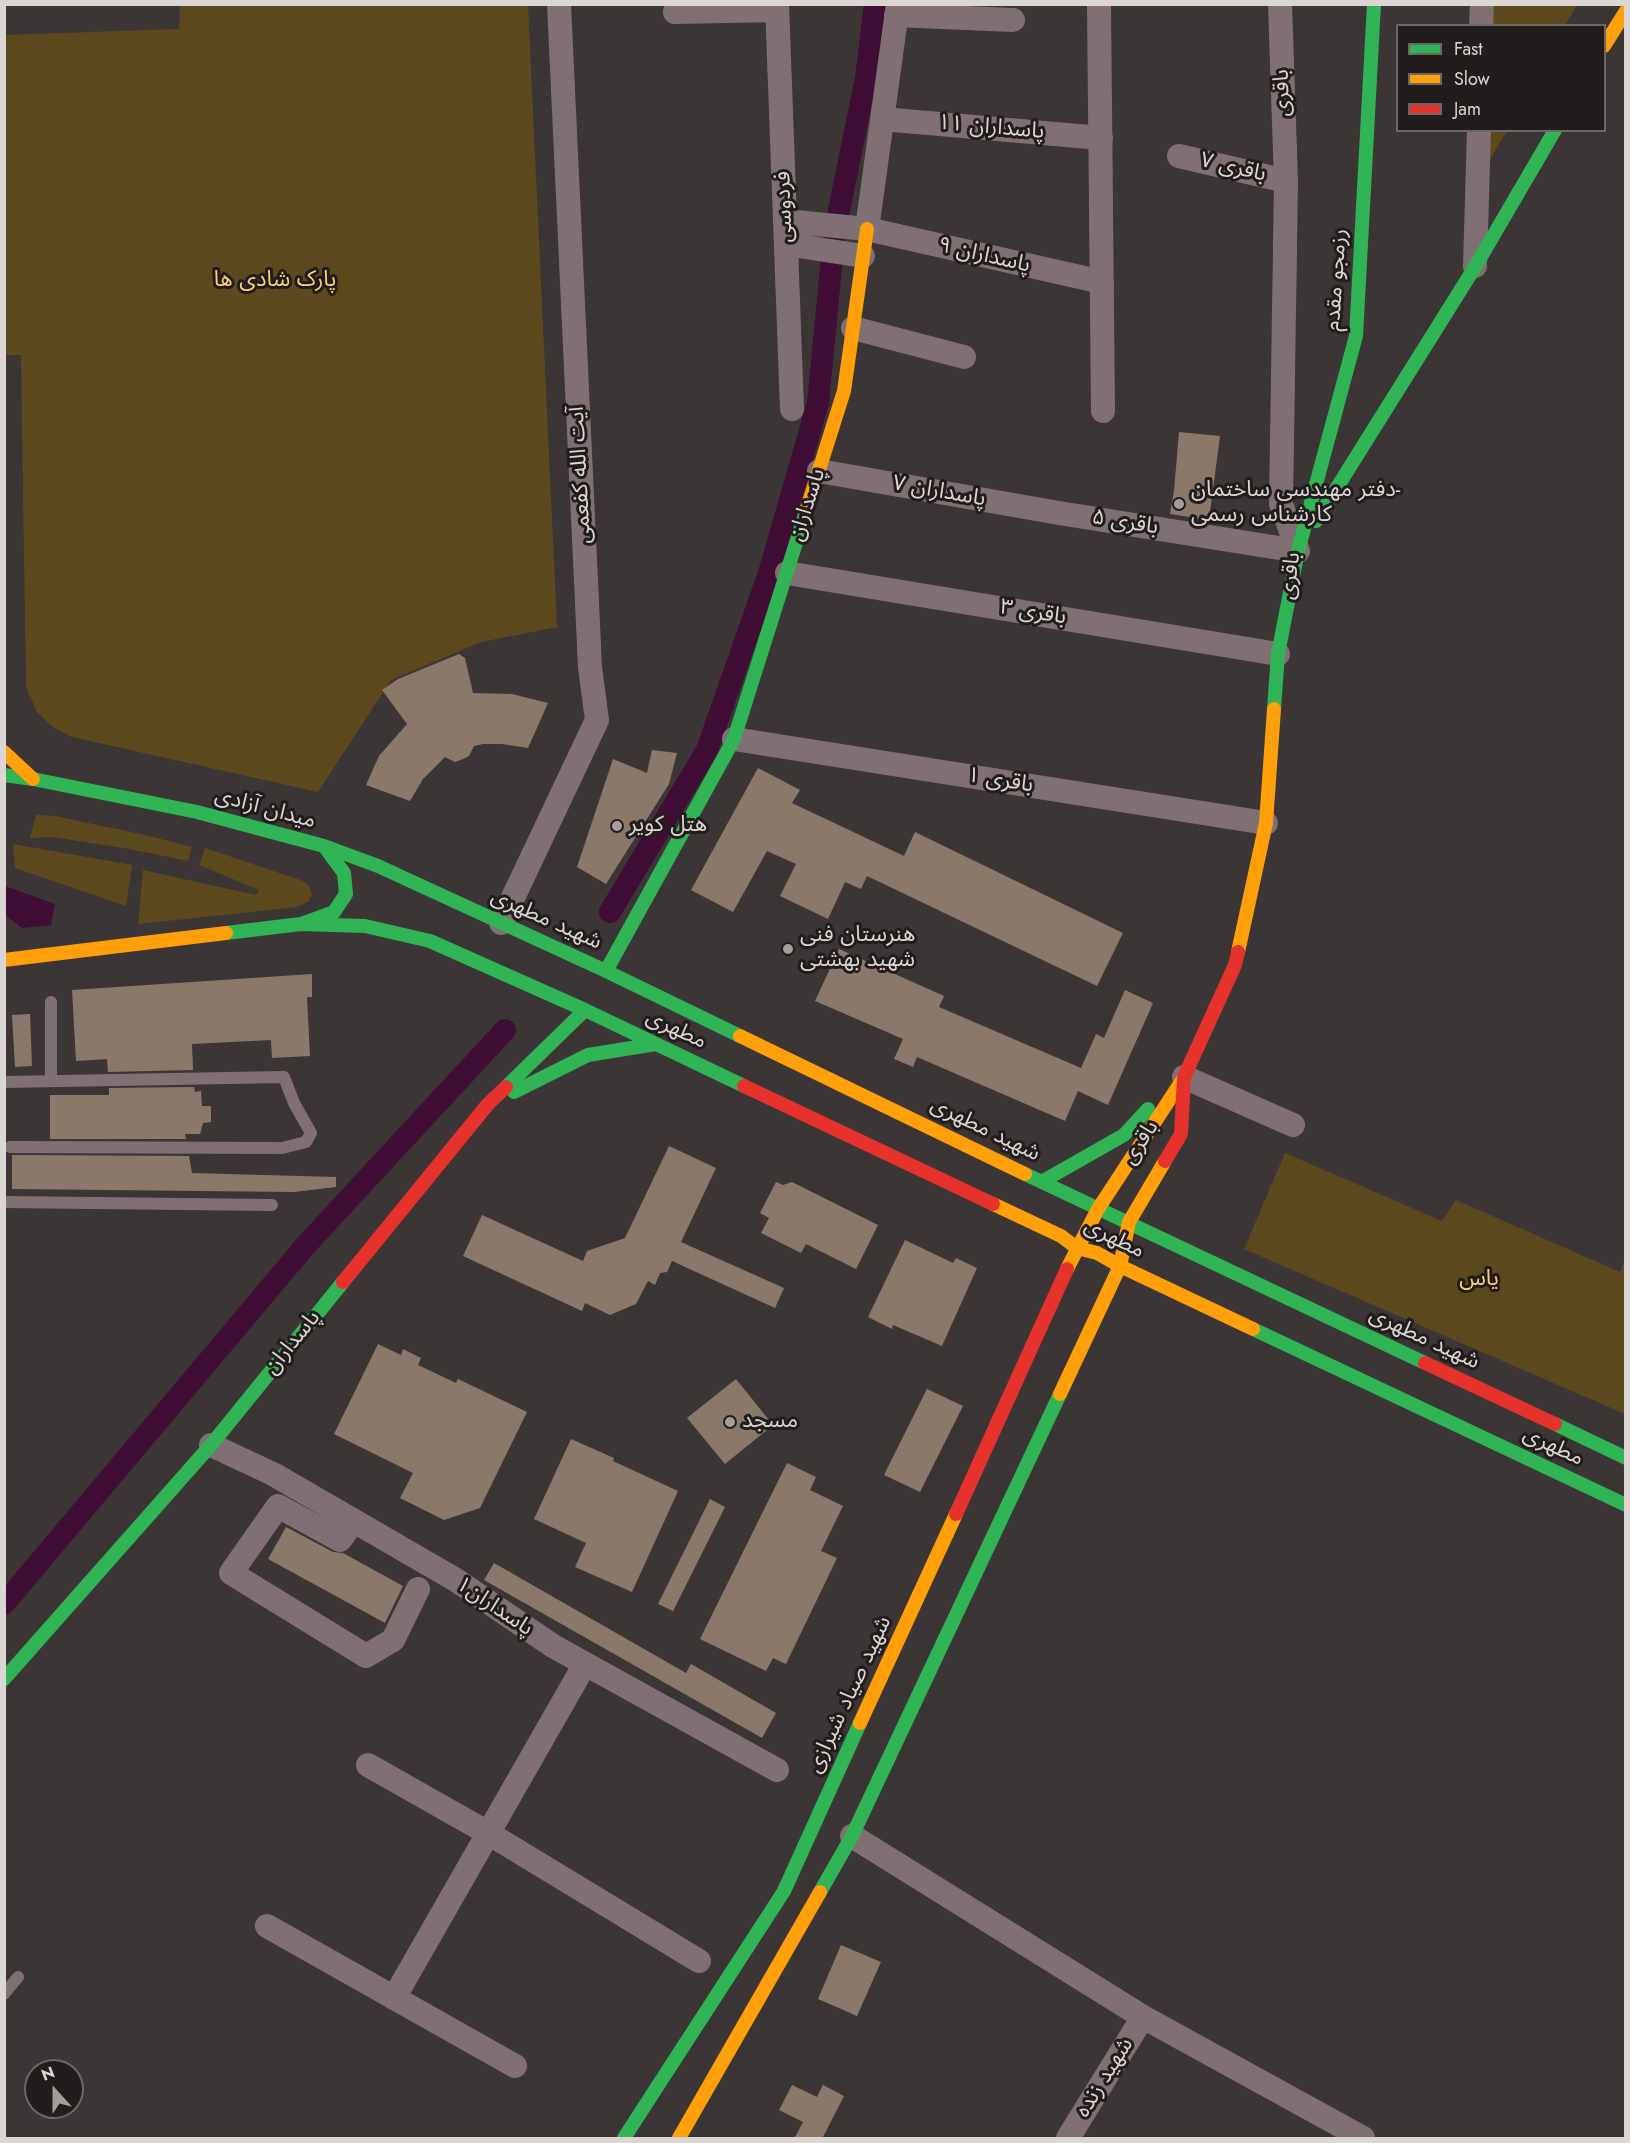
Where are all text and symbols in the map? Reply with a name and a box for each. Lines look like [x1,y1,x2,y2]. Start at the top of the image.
legend [1396,24,1606,132]
text: Fast [1454,36,1483,62]
text: Slow [1454,66,1490,92]
street label: باقری [1269,69,1297,117]
text: Jam [1454,96,1481,122]
street label: پاسداران ۱۱ [937,110,1045,146]
street label: باقری ۷ [1198,148,1268,188]
street label: فردوسی [771,171,799,243]
street label: رزمجو مقدم [1320,228,1354,332]
street label: پاسداران ۹ [935,233,1033,279]
park label: پارک شادی ها [214,268,336,294]
street label: آیت الله کفعمی [564,406,598,544]
street label: پاسداران [784,465,832,545]
street label: پاسداران ۷ [890,471,988,513]
place label: دفتر مهندسی ساختمان- کارشناس رسمی [1191,478,1400,530]
marker: دفتر مهندسی ساختمان- کارشناس رسمی [1172,497,1186,511]
street label: باقری ۵ [1090,505,1160,541]
street label: باقری [1275,551,1307,601]
street label: باقری ۳ [998,595,1068,631]
street label: باقری ۱ [965,763,1035,799]
street label: میدان آزادی [212,783,318,835]
place label: هتل کویر [629,813,707,839]
marker: هتل کویر [610,819,624,833]
street label: شهید مطهری [486,884,606,956]
place label: هنرستان فنی شهید بهشتی [800,923,915,974]
marker: هنرستان فنی شهید بهشتی [781,942,795,956]
street label: مطهری [642,1005,710,1055]
street label: شهید مطهری [926,1092,1044,1168]
street label: باقری [1117,1116,1165,1170]
street label: مطهری [1080,1213,1148,1265]
park label: یاس [1459,1267,1499,1293]
street label: شهید مطهری [1365,1302,1483,1376]
street label: پاسداران [259,1306,327,1380]
place label: مسجد [742,1409,798,1435]
marker: مسجد [723,1415,737,1429]
street label: مطهری [1519,1422,1587,1472]
street label: پاسداران۱ [450,1572,538,1642]
street label: شهید صیاد شیرازی [802,1612,898,1778]
street label: شهید زنده [1070,2033,1140,2123]
north arrow [24,2059,84,2119]
text: N [38,2061,58,2087]

